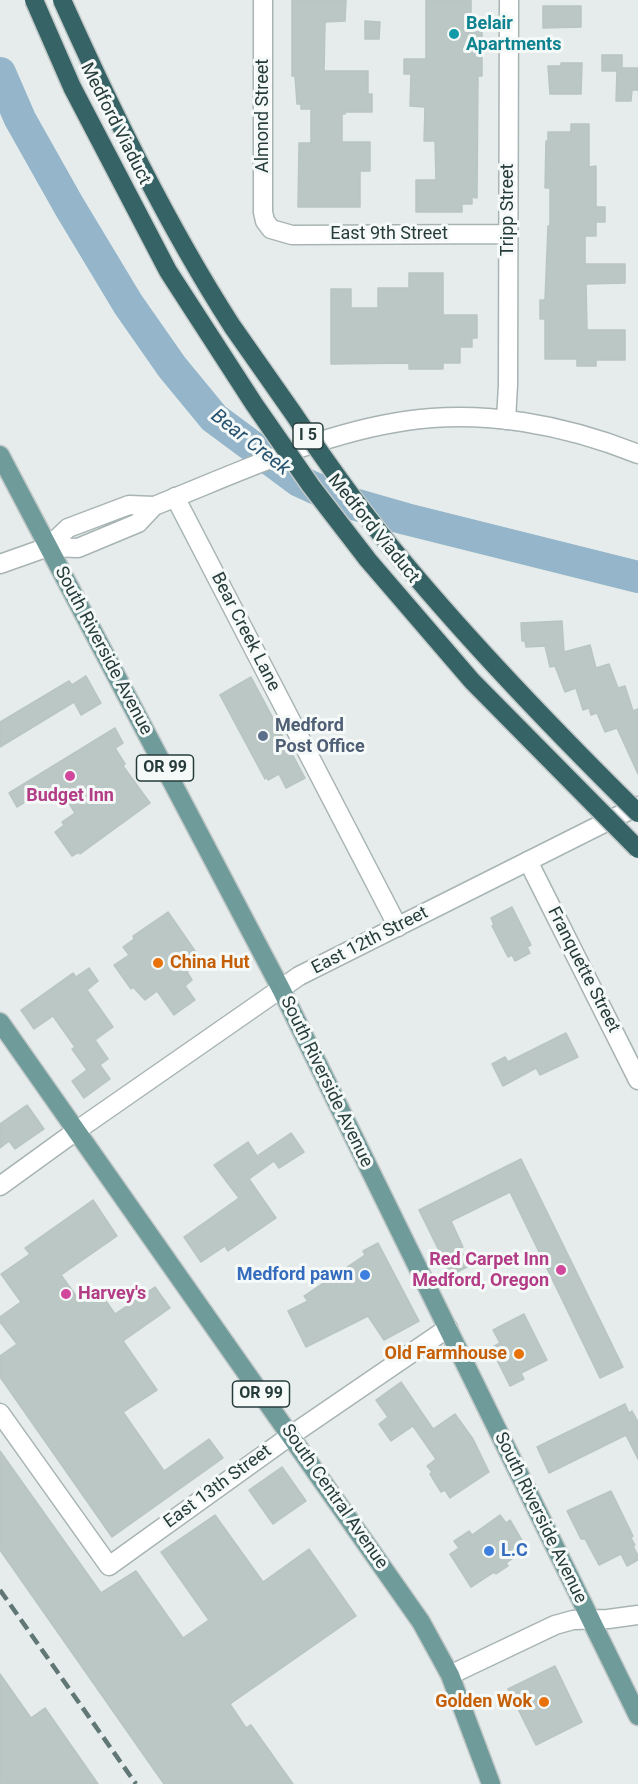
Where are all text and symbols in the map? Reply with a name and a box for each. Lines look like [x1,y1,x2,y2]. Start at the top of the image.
place label: Belair Apartments [466,13,561,56]
marker: Belair Apartments [447,27,461,41]
street label: Almond Street [252,59,274,173]
street label: Medford Viaduct [75,60,155,188]
street label: Tripp Street [497,164,519,256]
street label: East 9th Street [330,223,448,245]
water label: Bear Creek [206,405,294,481]
road number: I 5 [293,423,323,449]
street label: Medford Viaduct [323,470,423,588]
street label: South Riverside Avenue [49,563,157,739]
street label: Bear Creek Lane [206,569,284,695]
place label: Medford Post Office [275,715,365,758]
marker: Medford Post Office [256,729,270,743]
road number: OR 99 [136,755,194,781]
marker: Budget Inn [63,769,77,783]
place label: Budget Inn [26,785,114,807]
street label: East 12th Street [308,902,432,980]
street label: Franquette Street [542,904,624,1036]
place label: China Hut [170,952,250,974]
marker: China Hut [151,956,165,970]
street label: South Riverside Avenue [275,993,377,1171]
place label: Red Carpet Inn Medford, Oregon [412,1249,549,1292]
marker: Red Carpet Inn Medford, Oregon [554,1263,568,1277]
place label: Medford pawn [237,1264,353,1286]
marker: Medford pawn [358,1268,372,1282]
place label: Harvey's [78,1283,146,1305]
marker: Harvey's [59,1287,73,1301]
place label: Old Farmhouse [385,1343,507,1365]
marker: Old Farmhouse [512,1347,526,1361]
road number: OR 99 [232,1381,290,1407]
street label: South Central Avenue [276,1421,392,1573]
street label: South Riverside Avenue [489,1429,591,1607]
street label: East 13th Street [160,1441,276,1533]
place label: L.C [501,1540,528,1562]
marker: L.C [482,1544,496,1558]
place label: Golden Wok [435,1691,532,1713]
marker: Golden Wok [537,1695,551,1709]

